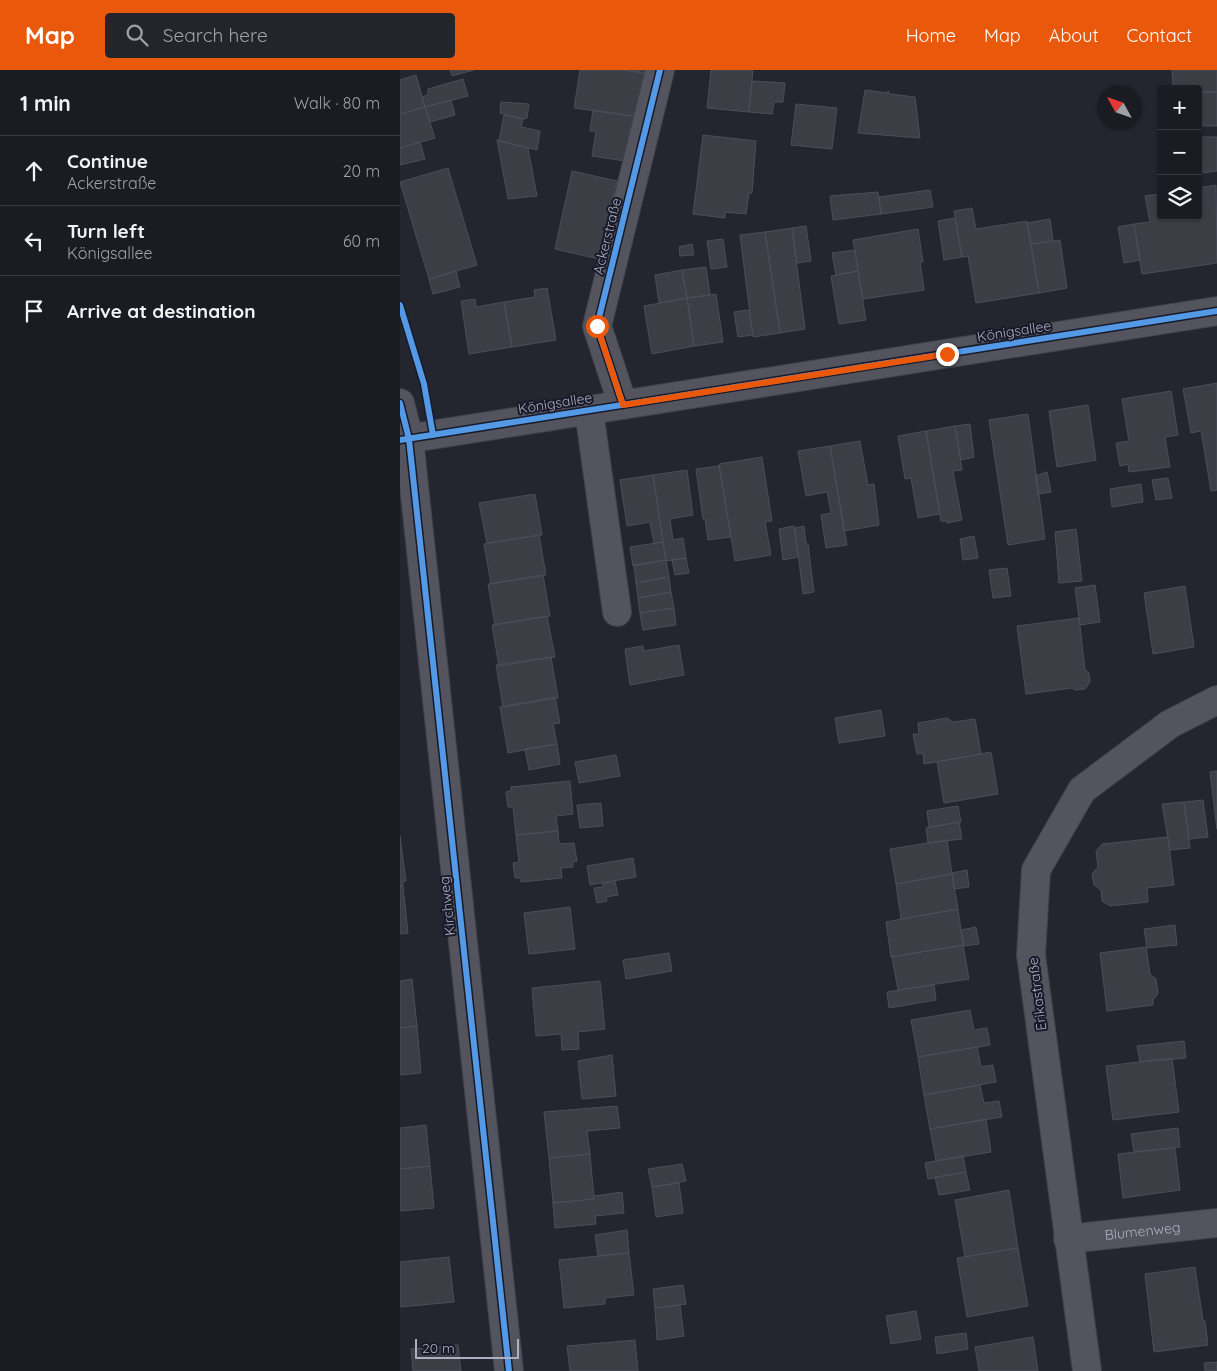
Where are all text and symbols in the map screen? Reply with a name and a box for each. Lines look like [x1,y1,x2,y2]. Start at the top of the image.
search box [105,13,455,58]
text: Map [25,20,75,50]
icon: search [123,21,151,49]
text: Search here [163,23,268,47]
text: Home [906,24,956,47]
text: Map [984,24,1021,47]
text: About [1049,24,1099,47]
text: Contact [1127,24,1192,47]
north arrow [1097,85,1142,130]
map controls [1157,85,1202,220]
button: + [1157,85,1202,130]
text: 1 min [20,90,71,116]
text: Walk · 80 m [294,93,380,113]
button: − [1157,130,1202,175]
text: Continue [67,149,148,173]
icon: ahead [20,157,48,185]
text: 20 m [343,161,380,181]
text: Ackerstraße [67,173,156,193]
button: layers [1157,175,1202,220]
street label: Ackerstraße [589,196,625,276]
text: Turn left [67,219,145,243]
icon: left [20,227,48,255]
text: 60 m [343,231,380,251]
text: Königsallee [67,243,153,263]
icon: arrive [20,297,48,325]
text: Arrive at destination [67,299,256,323]
route start [586,315,609,338]
street label: Königsallee [976,316,1052,346]
route end [936,343,959,366]
street label: Königsallee [517,388,593,418]
street label: Kirchweg [435,875,459,937]
street label: Erikastraße [1024,956,1050,1032]
street label: Blumenweg [1104,1218,1181,1244]
scale bar [415,1336,519,1359]
text: 20 m [422,1339,455,1357]

